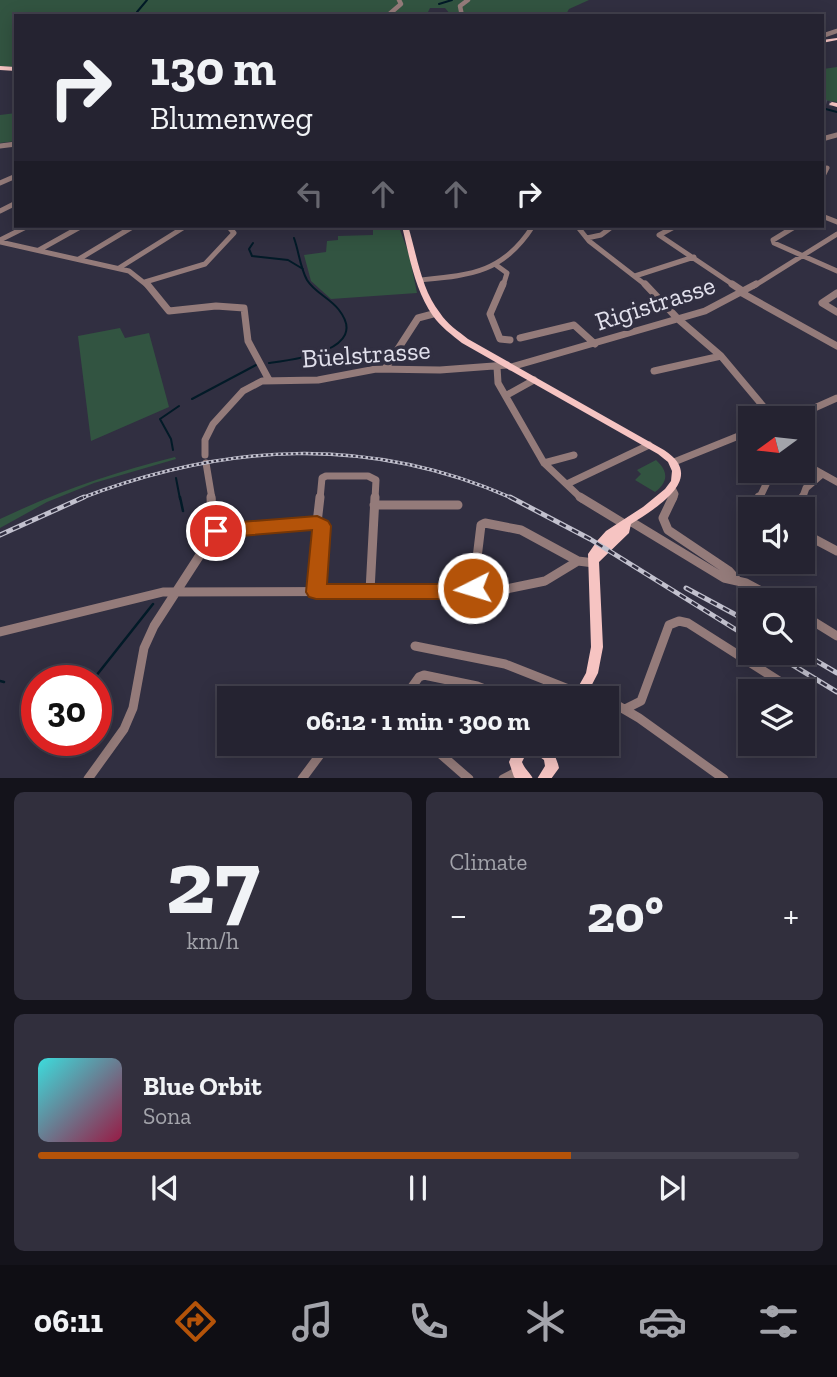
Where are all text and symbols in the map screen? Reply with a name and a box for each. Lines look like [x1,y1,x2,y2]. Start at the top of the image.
text: 130 m [150,39,276,98]
icon: right [35,42,126,133]
text: Blumenweg [150,99,313,137]
icon: left [291,175,329,213]
icon: ahead [364,175,402,213]
icon: ahead [437,175,475,213]
icon: right [510,175,548,213]
street label: Rigistrasse [591,269,719,337]
street label: Büelstrasse [301,334,431,374]
north arrow [738,406,816,483]
map controls [738,406,815,756]
button: sound [738,497,815,574]
pin [186,501,246,561]
icon: arrive [197,512,235,550]
position arrow [436,551,510,625]
button: search [738,588,815,665]
speed limit sign: 30 [21,665,112,756]
button: layers [738,679,815,756]
text: 06:12 · 1 min · 300 m [306,705,530,737]
text: 27 [166,827,260,936]
text: Climate [450,848,527,876]
text: 20° [587,883,664,945]
text: − [450,892,467,938]
text: + [783,892,799,938]
text: km/h [187,927,239,955]
text: Blue Orbit [143,1070,262,1102]
text: Sona [143,1102,191,1130]
icon: previous [146,1169,184,1207]
icon: pause [399,1169,437,1207]
icon: next [653,1169,691,1207]
icon: directions [171,1297,220,1346]
icon: music [288,1297,337,1346]
icon: phone [404,1297,453,1346]
icon: climate [521,1297,570,1346]
icon: car [638,1297,687,1346]
icon: filters [754,1297,803,1346]
text: 06:11 [34,1302,103,1340]

